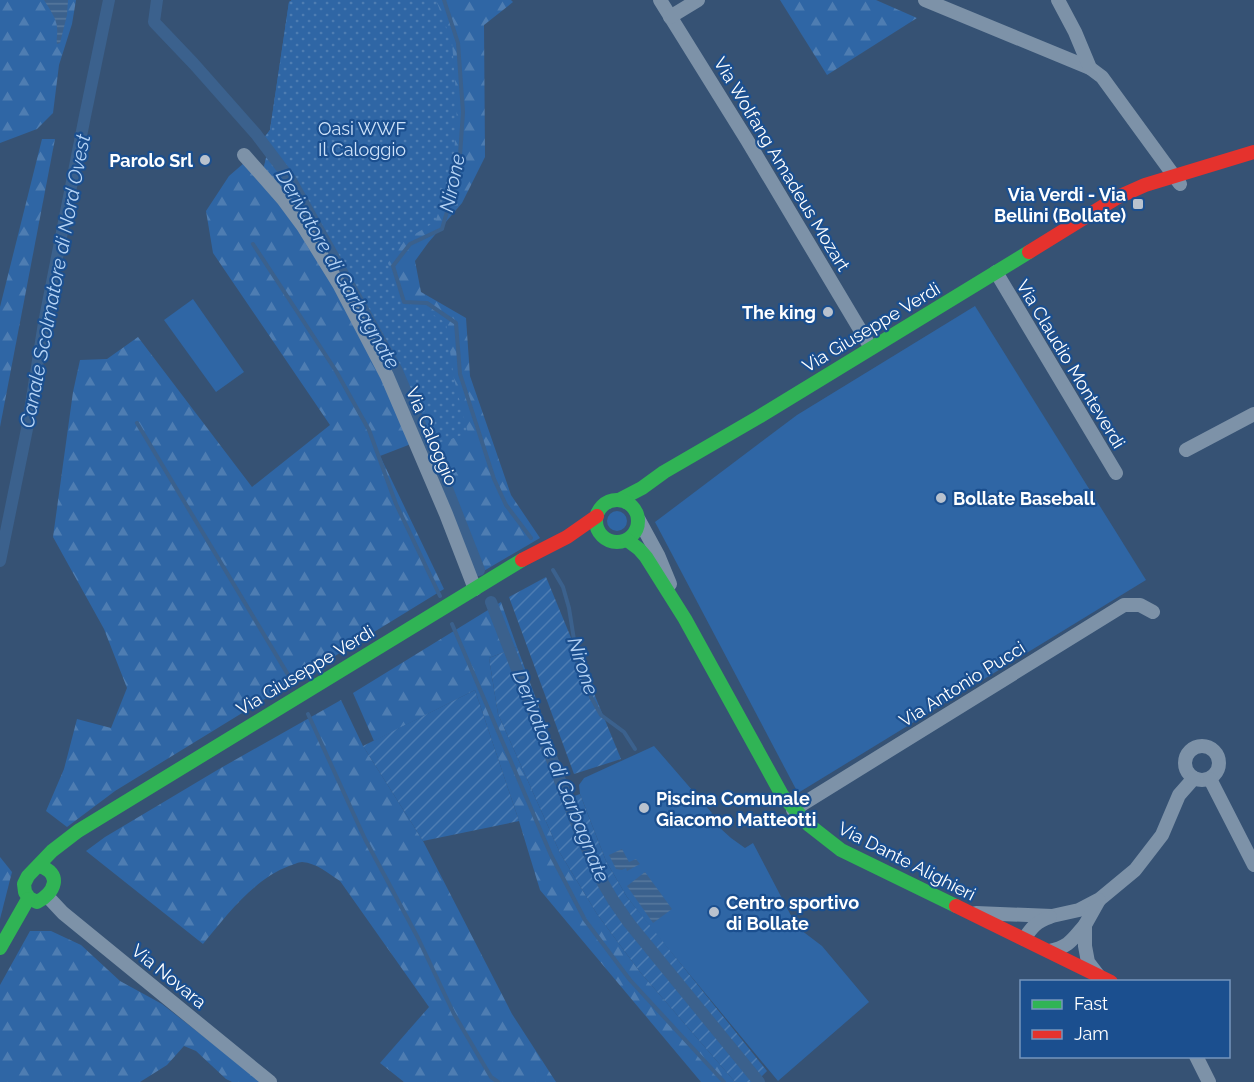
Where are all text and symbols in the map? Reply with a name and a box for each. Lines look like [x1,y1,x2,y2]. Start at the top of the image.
street label: Via Wolfang Amadeus Mozart [710,53,854,275]
park label: Oasi WWF Il Caloggio [318,118,406,160]
water label: Canale Scolmatore di Nord Ovest [15,132,95,430]
place label: Parolo Srl [109,150,193,171]
water label: Nirone [434,151,470,214]
marker: Parolo Srl [198,153,212,167]
water label: Derivatore di Garbagnate [271,165,405,373]
place label: Via Verdi - Via Bellini (Bollate) [994,184,1126,226]
marker: Via Verdi - Via Bellini (Bollate) [1131,197,1145,211]
street label: Via Claudio Monteverdi [1012,276,1130,452]
street label: Via Giuseppe Verdi [798,278,944,376]
place label: The king [742,302,816,323]
marker: The king [821,305,835,319]
street label: Via Caloggio [402,383,462,489]
place label: Bollate Baseball [953,488,1095,509]
marker: Bollate Baseball [934,491,948,505]
street label: Via Giuseppe Verdi [232,621,378,719]
water label: Nirone [562,634,604,698]
street label: Via Antonio Pucci [895,637,1029,731]
water label: Derivatore di Garbagnate [507,666,615,886]
place label: Piscina Comunale Giacomo Matteotti [656,788,816,830]
marker: Piscina Comunale Giacomo Matteotti [637,801,651,815]
street label: Via Dante Alighieri [835,817,979,905]
place label: Centro sportivo di Bollate [726,892,859,934]
marker: Centro sportivo di Bollate [707,905,721,919]
street label: Via Novara [127,940,211,1012]
legend [1020,980,1230,1058]
text: Fast [1074,993,1108,1014]
text: Jam [1074,1023,1109,1044]

